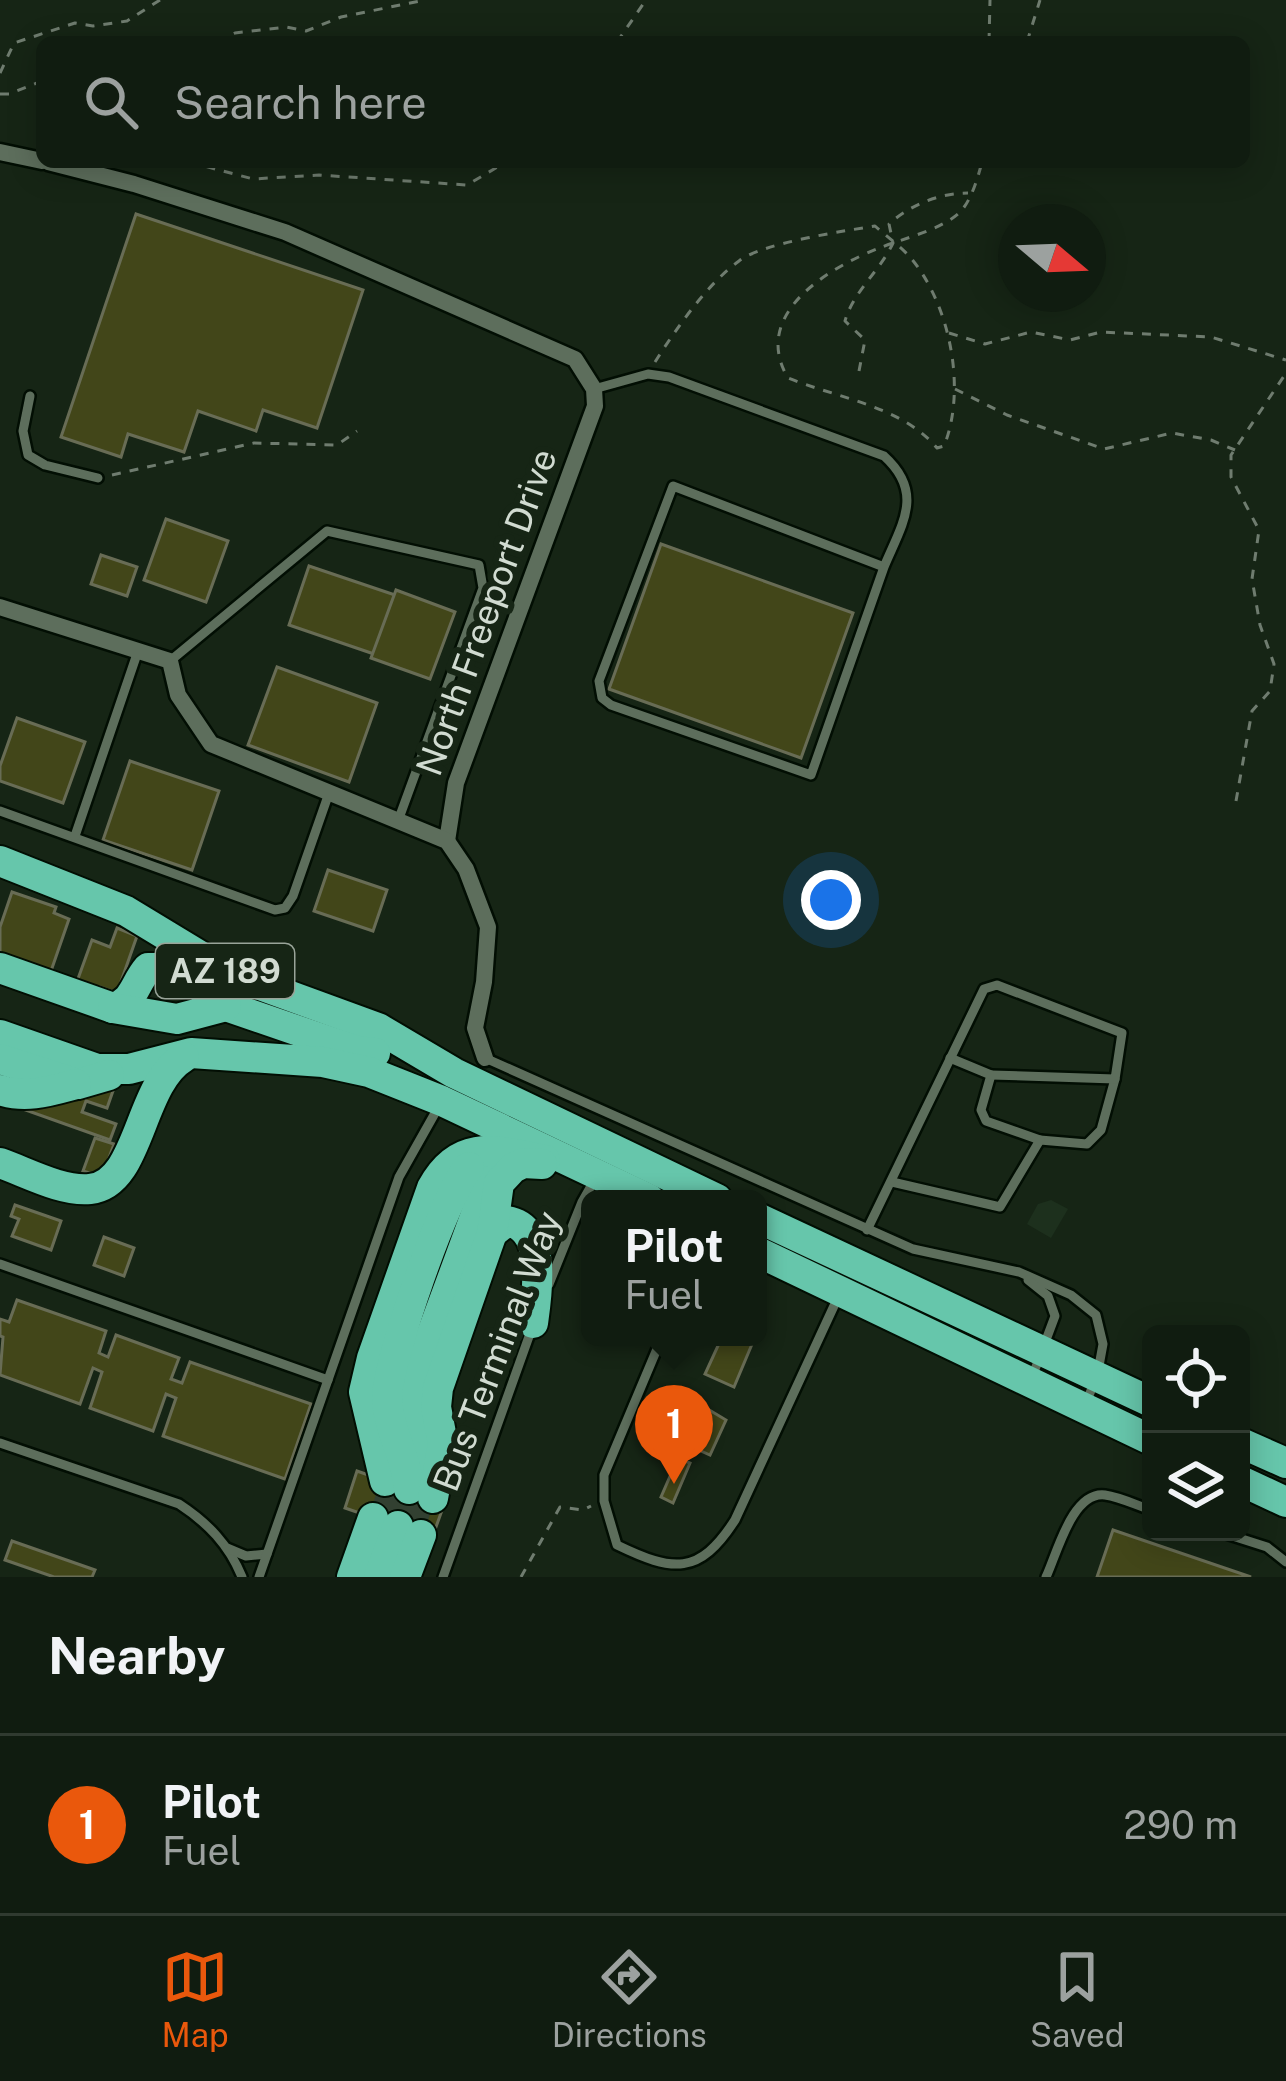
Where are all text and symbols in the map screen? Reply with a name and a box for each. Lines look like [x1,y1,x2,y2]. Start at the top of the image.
search box [36,36,1250,168]
icon: search [78,69,144,135]
text: Search here [174,76,427,129]
north arrow [998,204,1106,312]
street label: North Freeport Drive [407,443,565,781]
your location [801,870,861,930]
road number: AZ 189 [156,944,294,998]
popup [581,1190,767,1346]
street label: Bus Terminal Way [424,1205,570,1497]
text: Pilot [625,1219,723,1272]
text: Fuel [625,1272,704,1318]
map controls [1142,1325,1250,1541]
button: locate [1142,1325,1250,1433]
pin: 1 [635,1385,713,1484]
button: layers [1142,1433,1250,1541]
text: Nearby [48,1626,225,1685]
text: Pilot [162,1775,261,1828]
text: 1 [79,1802,95,1848]
text: 290 m [1124,1802,1238,1848]
text: Fuel [162,1828,241,1874]
tab: Map [162,1944,229,2054]
tab: Directions [552,1944,707,2054]
tab: Saved [1030,1944,1124,2054]

